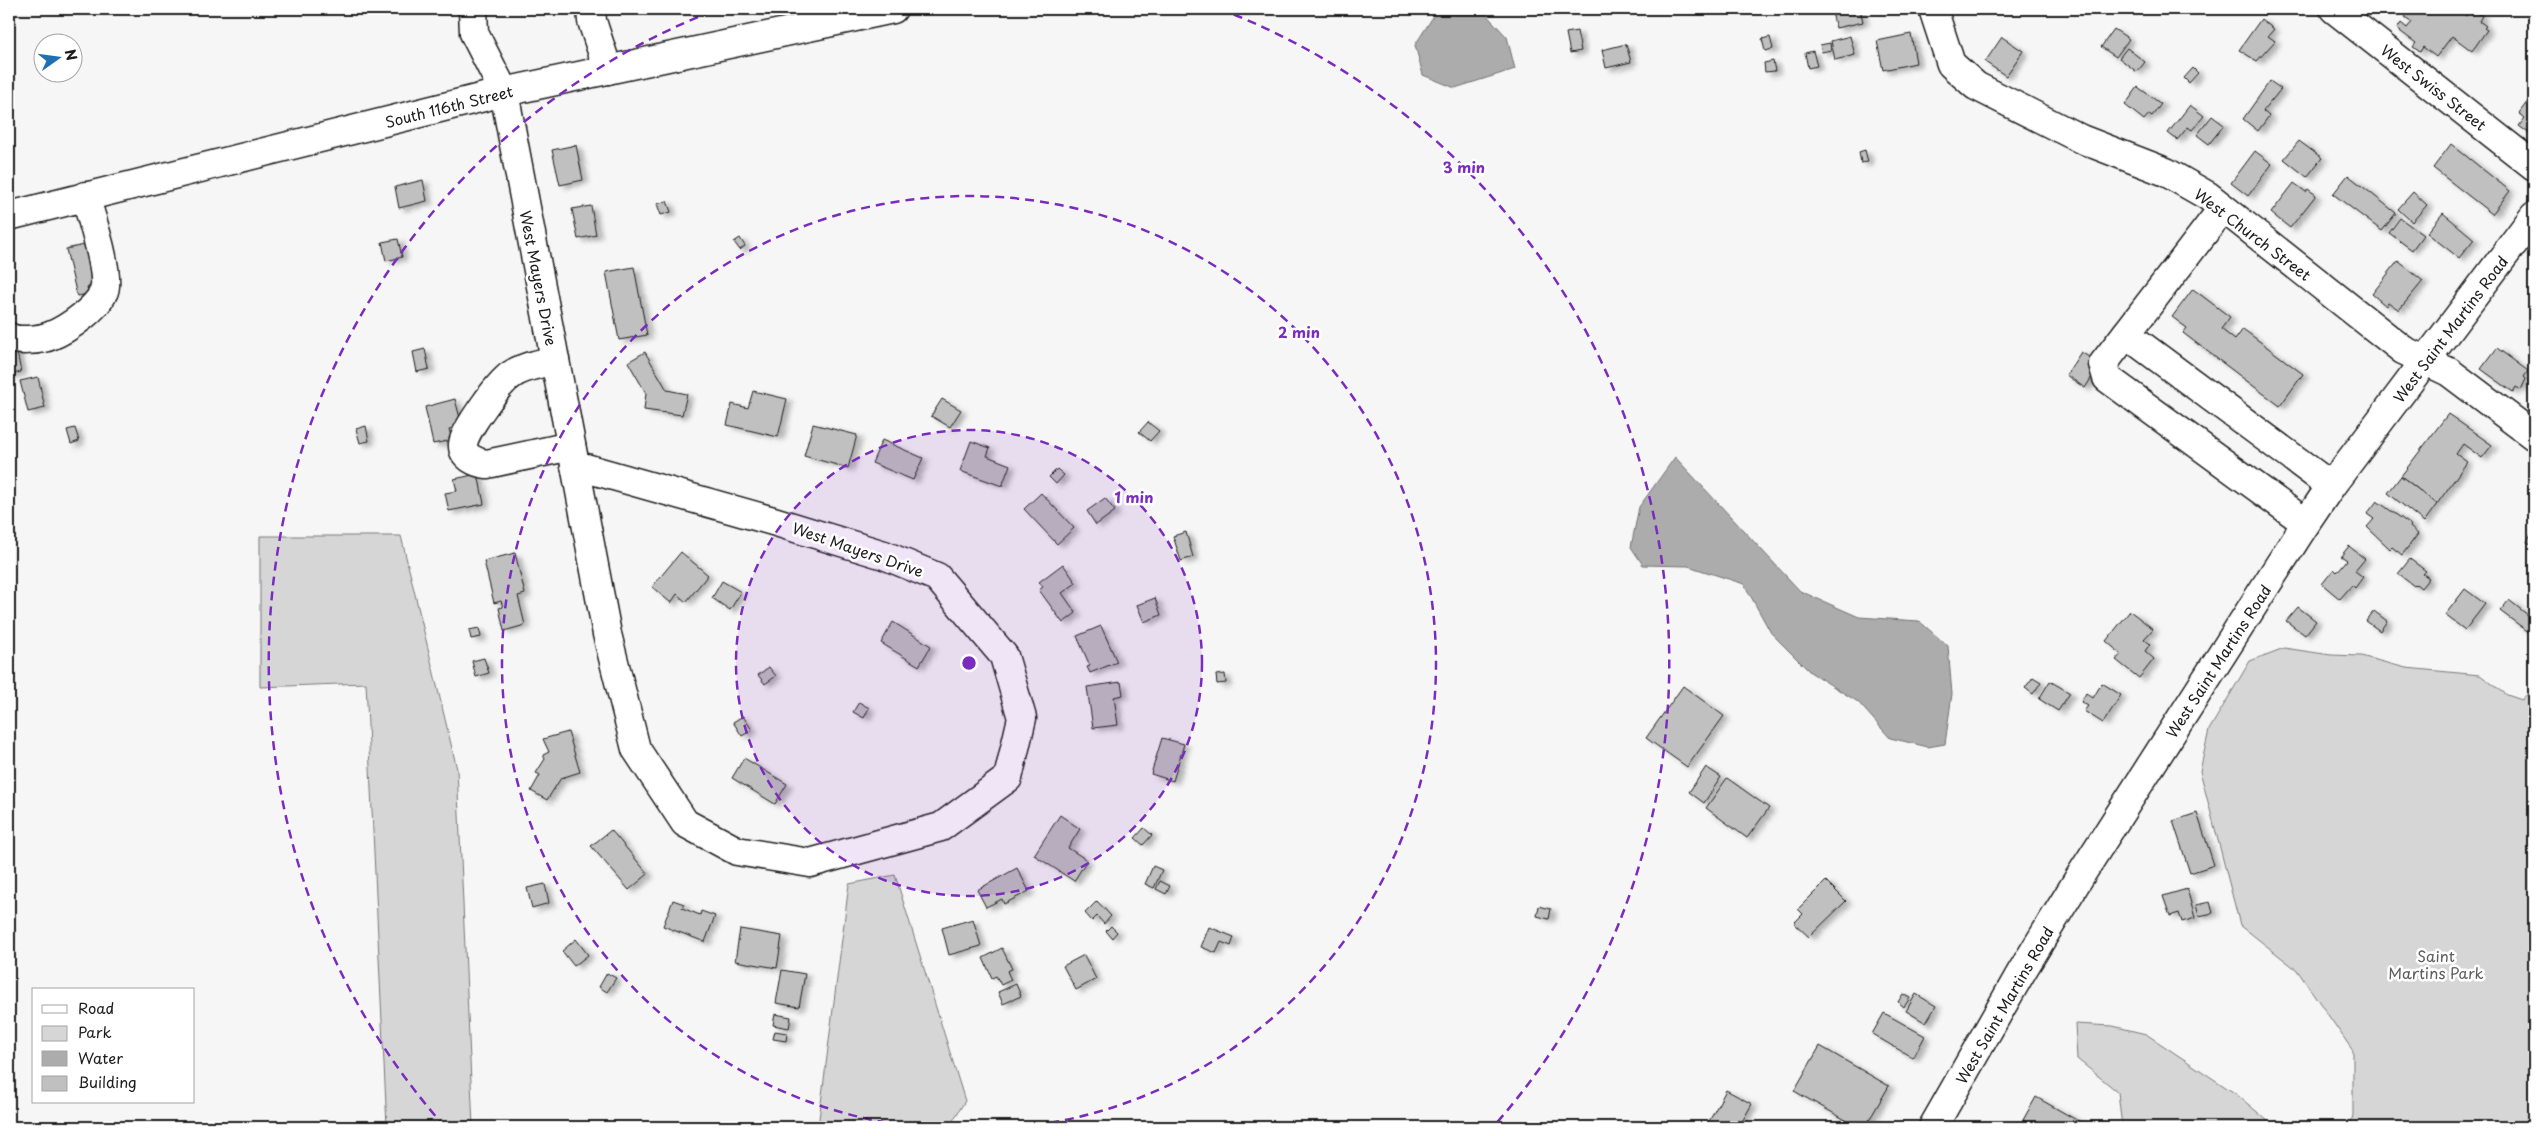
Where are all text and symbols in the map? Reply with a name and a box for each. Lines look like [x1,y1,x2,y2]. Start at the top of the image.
north arrow [32,32,82,82]
street label: West Swiss Street [2376,38,2492,136]
text: N [60,47,83,63]
street label: South 116th Street [383,79,515,133]
text: 3 min [1443,155,1485,178]
street label: West Church Street [2190,182,2316,286]
street label: West Mayers Drive [515,208,563,348]
street label: West Saint Martins Road [2387,251,2513,407]
text: 2 min [1278,320,1320,343]
text: 1 min [1115,485,1153,508]
street label: West Mayers Drive [789,516,927,582]
street label: West Saint Martins Road [2160,580,2276,742]
centre of rings [960,654,978,672]
street label: West Saint Martins Road [1949,922,2059,1088]
park label: Saint Martins Park [2388,944,2484,984]
legend [32,988,195,1104]
text: Road [78,996,114,1019]
text: Park [78,1020,112,1043]
text: Water [78,1046,123,1069]
text: Building [78,1070,137,1093]

